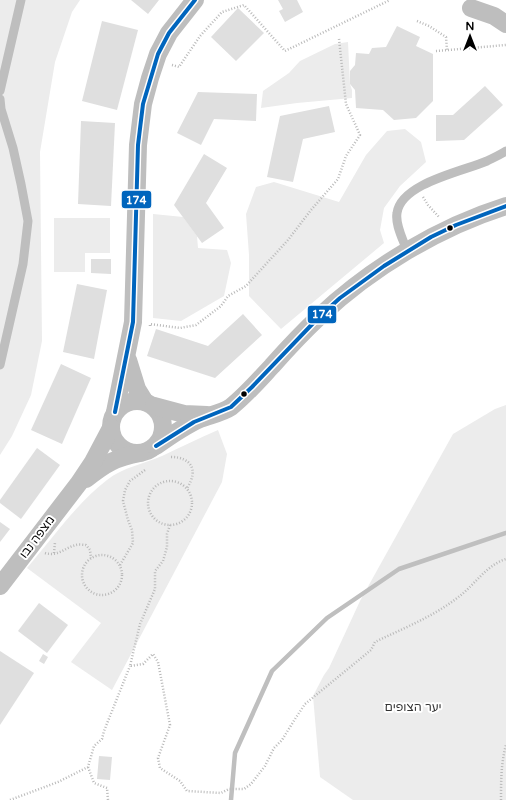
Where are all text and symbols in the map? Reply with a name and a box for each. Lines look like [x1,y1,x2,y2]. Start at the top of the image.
north arrow [450,16,490,56]
text: N [466,20,474,33]
line badge: 174 [121,190,152,209]
text: 174 [126,194,146,207]
unlabelled marker [445,223,455,233]
line badge: 174 [307,305,337,324]
text: 174 [312,308,332,321]
unlabelled marker [239,389,249,399]
street label: מצפה נבו [17,513,57,561]
park label: יער הצופים [384,700,442,714]

